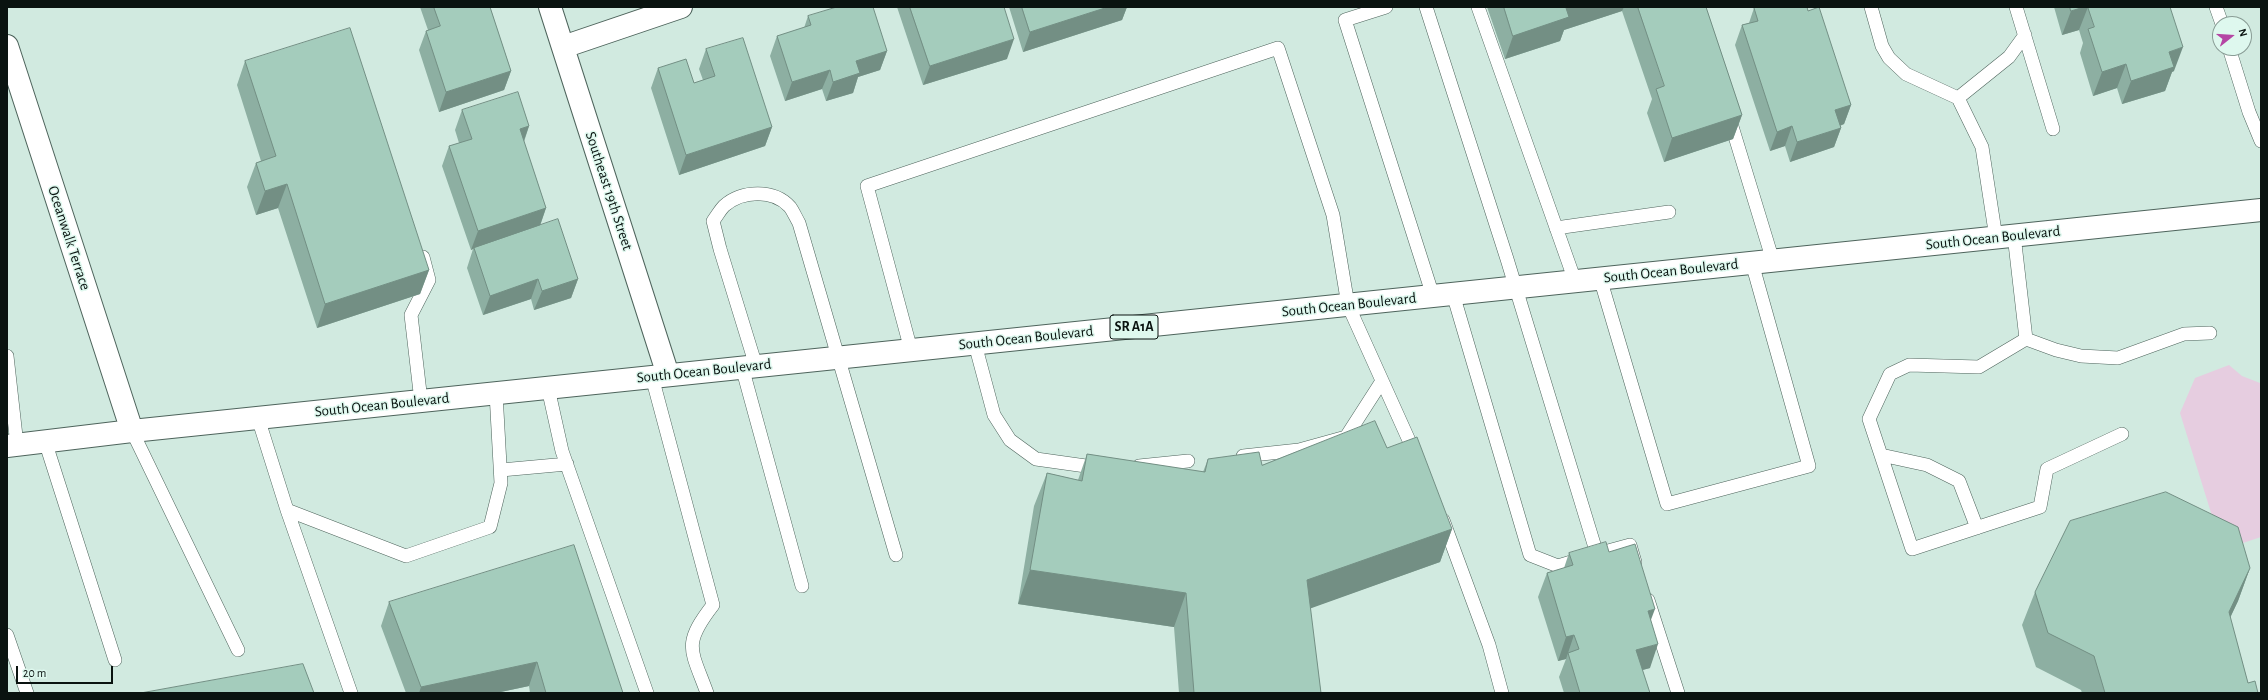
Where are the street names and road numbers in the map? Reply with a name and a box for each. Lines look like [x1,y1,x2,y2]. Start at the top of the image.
street label: Southeast 19th Street [581,129,637,253]
street label: Oceanwalk Terrace [44,184,94,292]
street label: South Ocean Boulevard [1925,222,2061,254]
street label: South Ocean Boulevard [1603,255,1739,287]
street label: South Ocean Boulevard [1281,289,1417,321]
road number: SR A1A [1110,315,1158,339]
street label: South Ocean Boulevard [958,322,1094,354]
street label: South Ocean Boulevard [636,355,772,387]
street label: South Ocean Boulevard [314,389,450,421]

